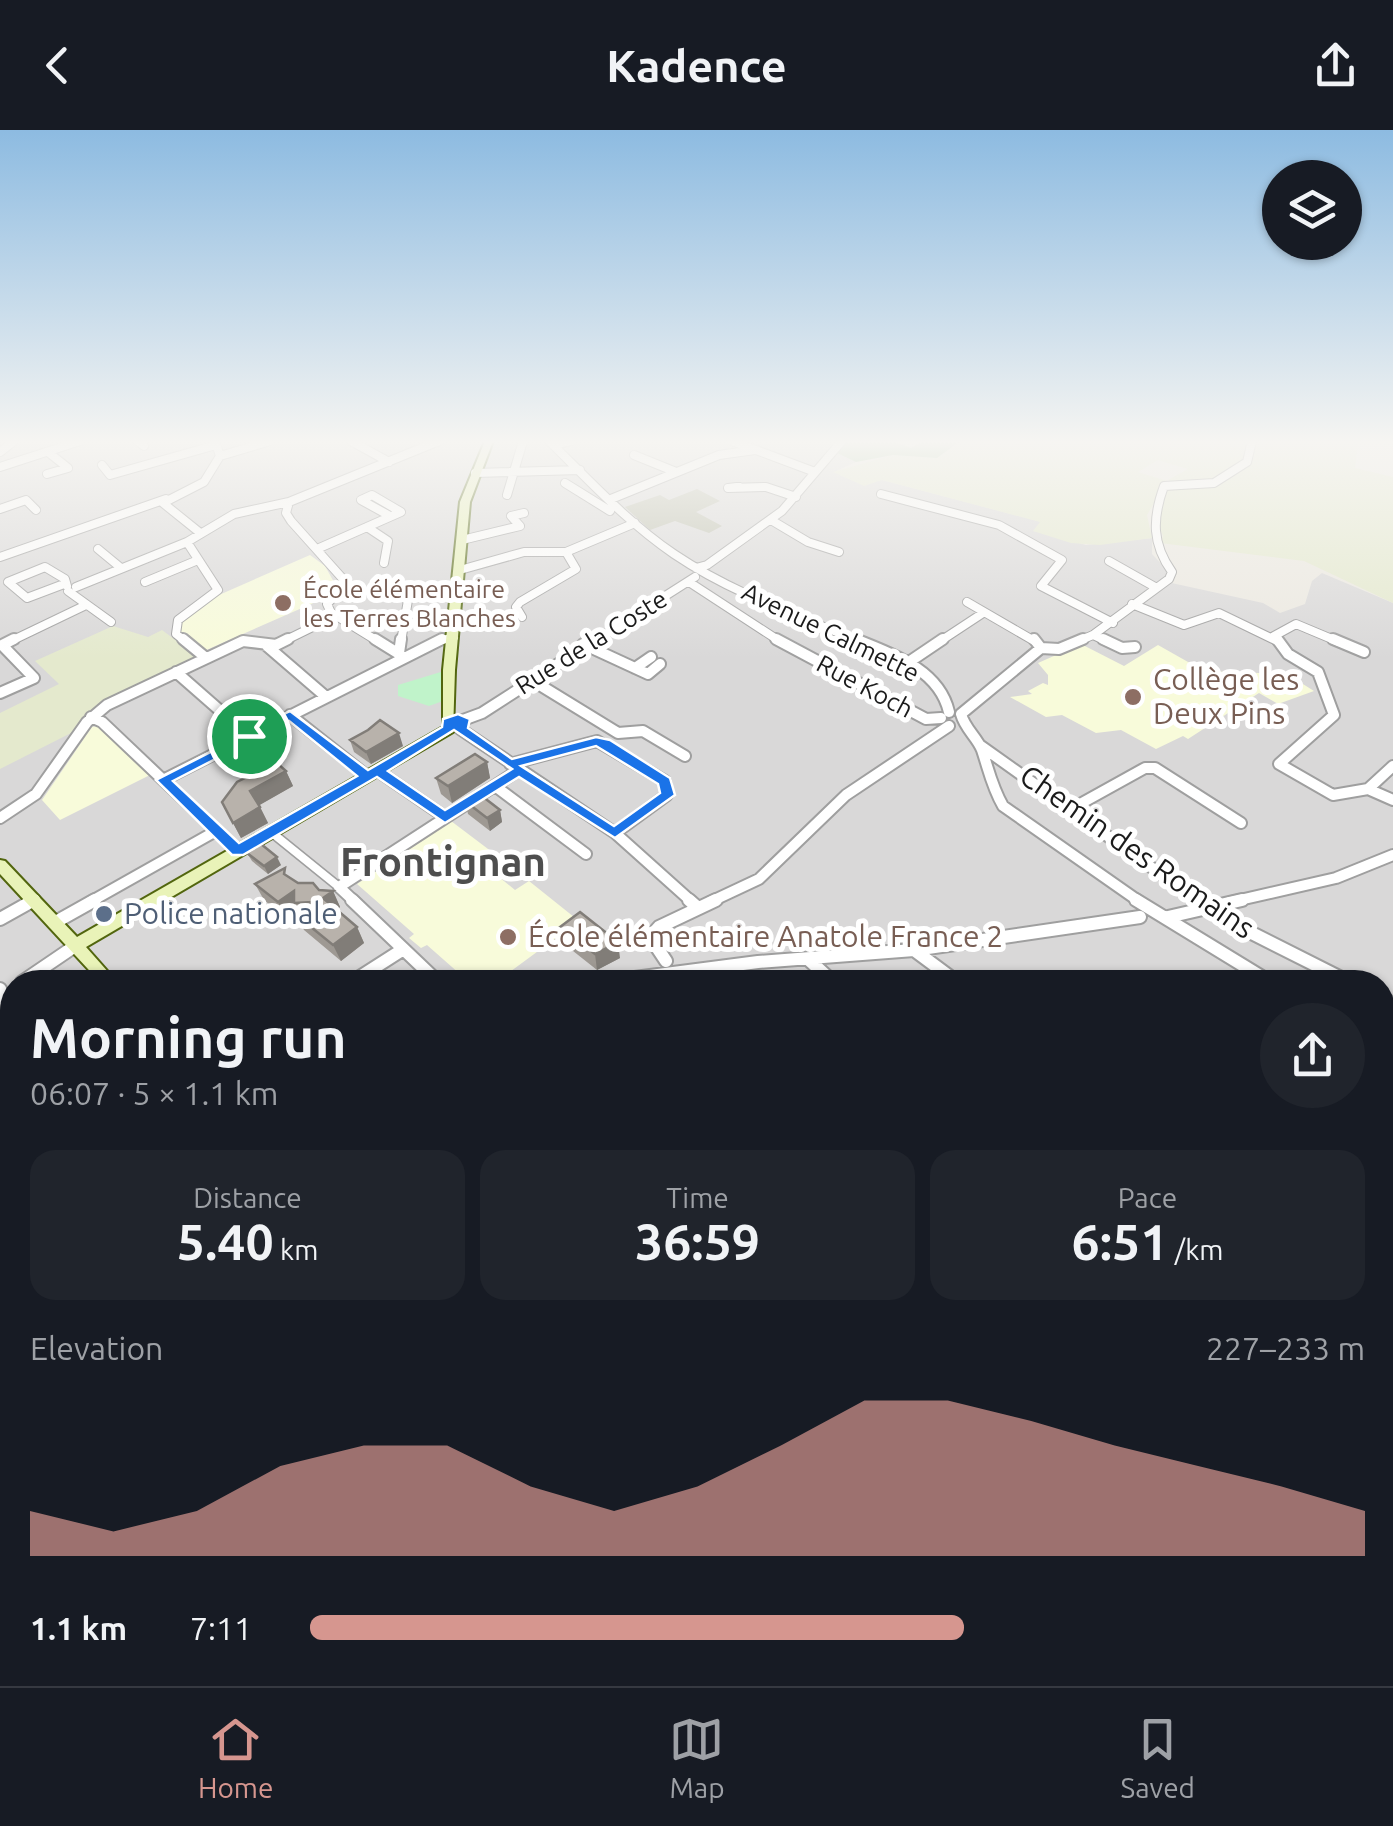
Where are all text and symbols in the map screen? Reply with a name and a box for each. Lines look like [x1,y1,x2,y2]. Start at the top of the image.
icon: back [30,38,85,93]
icon: share [1308,38,1363,93]
text: Kadence [606,40,787,91]
map controls [1262,160,1362,260]
button: layers [1262,160,1362,260]
place label: École élémentaire les Terres Blanches [303,575,516,632]
street label: Avenue Calmette [738,577,924,687]
street label: Rue de la Coste [510,584,672,700]
marker: École élémentaire les Terres Blanches [272,592,294,614]
street label: Rue Koch [812,649,918,723]
place label: Collège les Deux Pins [1153,662,1299,730]
marker: Collège les Deux Pins [1122,686,1144,708]
pin [207,694,292,779]
icon: arrive [222,709,277,764]
street label: Chemin des Romains [1014,757,1261,945]
district label: Frontignan [340,839,546,884]
place label: Police nationale [124,896,338,930]
marker: Police nationale [93,903,115,925]
place label: École élémentaire Anatole France 2 [528,918,1003,953]
marker: École élémentaire Anatole France 2 [497,926,519,948]
button: share [1260,1003,1365,1108]
text: Morning run [30,1007,347,1068]
text: 06:07 · 5 × 1.1 km [30,1075,278,1111]
text: Distance [193,1182,302,1213]
text: Time [666,1182,729,1213]
text: Pace [1118,1182,1177,1213]
text: 5.40 [177,1213,274,1269]
text: 36:59 [635,1213,760,1269]
text: 6:51 [1072,1213,1168,1269]
text: km [274,1234,318,1265]
text: /km [1168,1234,1223,1265]
text: Elevation [30,1330,163,1366]
text: 227–233 m [1206,1330,1365,1366]
text: 1.1 km [30,1610,127,1646]
text: 7:11 [190,1610,252,1646]
tab: Home [198,1712,274,1803]
tab: Map [669,1712,725,1803]
tab: Saved [1120,1712,1195,1803]

